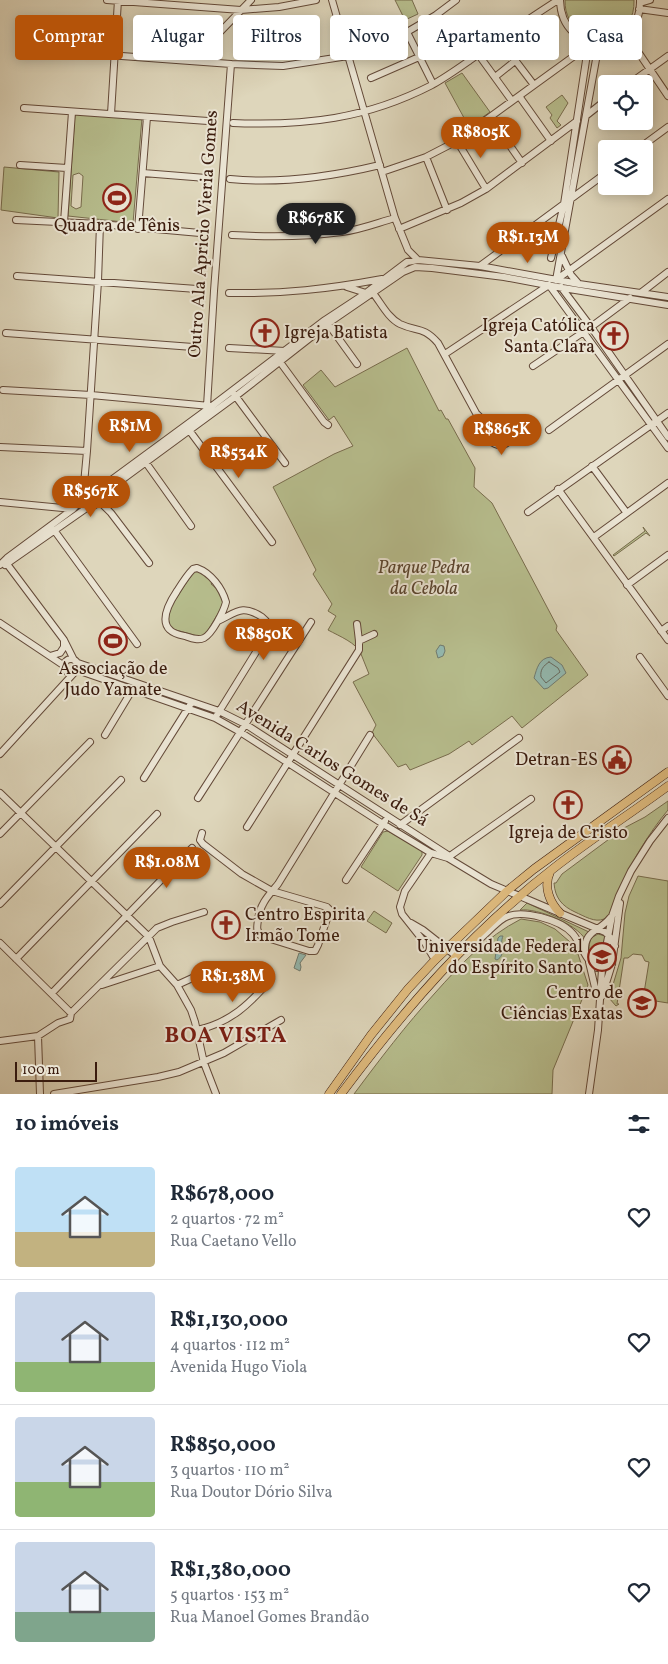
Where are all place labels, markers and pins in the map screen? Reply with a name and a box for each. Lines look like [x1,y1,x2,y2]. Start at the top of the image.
pin: R$805K [440,116,522,159]
sports icon: Quadra de Tênis [102,183,132,213]
pin: R$678K [275,202,357,245]
place label: Quadra de Tênis [54,214,180,239]
pin: R$1.13M [482,222,574,264]
place label: Igreja Católica Santa Clara [482,314,595,360]
church icon: Igreja Batista [250,318,280,348]
place label: Igreja Batista [284,321,388,346]
church icon: Igreja Católica Santa Clara [599,321,629,351]
pin: R$1M [100,410,160,453]
pin: R$865K [461,414,543,456]
pin: R$534K [198,436,280,479]
pin: R$567K [50,476,132,518]
pin: R$850K [223,618,305,661]
sports icon: Associação de Judo Yamate [98,626,128,656]
place label: Associação de Judo Yamate [59,657,167,703]
public building icon: Detran-ES [602,745,632,775]
place label: Detran-ES [515,748,598,773]
church icon: Igreja de Cristo [553,790,583,820]
place label: Igreja de Cristo [508,821,628,846]
pin: R$1.08M [121,846,213,889]
place label: Centro Espirita Irmão Tome [245,903,366,949]
church icon: Centro Espirita Irmão Tome [211,910,241,940]
place label: Universidade Federal do Espírito Santo [416,935,583,981]
school or university icon: Universidade Federal do Espírito Santo [587,942,617,972]
pin: R$1.38M [187,960,279,1003]
place label: Centro de Ciências Exatas [501,981,623,1027]
school or university icon: Centro de Ciências Exatas [627,988,657,1018]

